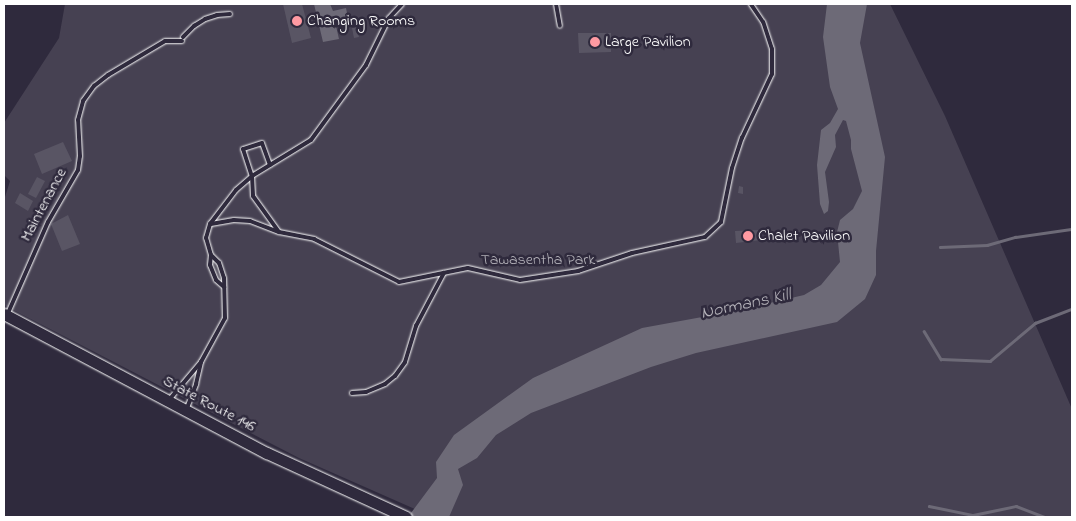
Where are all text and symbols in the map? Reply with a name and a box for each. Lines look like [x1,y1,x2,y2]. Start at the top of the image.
place label: Changing Rooms [307,11,415,31]
marker: Changing Rooms [291,15,303,27]
place label: Large Pavilion [605,32,691,52]
marker: Large Pavilion [589,36,601,48]
street label: Maintenance [17,165,71,245]
place label: Chalet Pavilion [758,226,850,246]
marker: Chalet Pavilion [742,230,754,242]
park label: Tawasentha Park [481,250,595,270]
water label: Normans Kill [699,285,793,325]
street label: State Route 146 [159,371,259,437]

